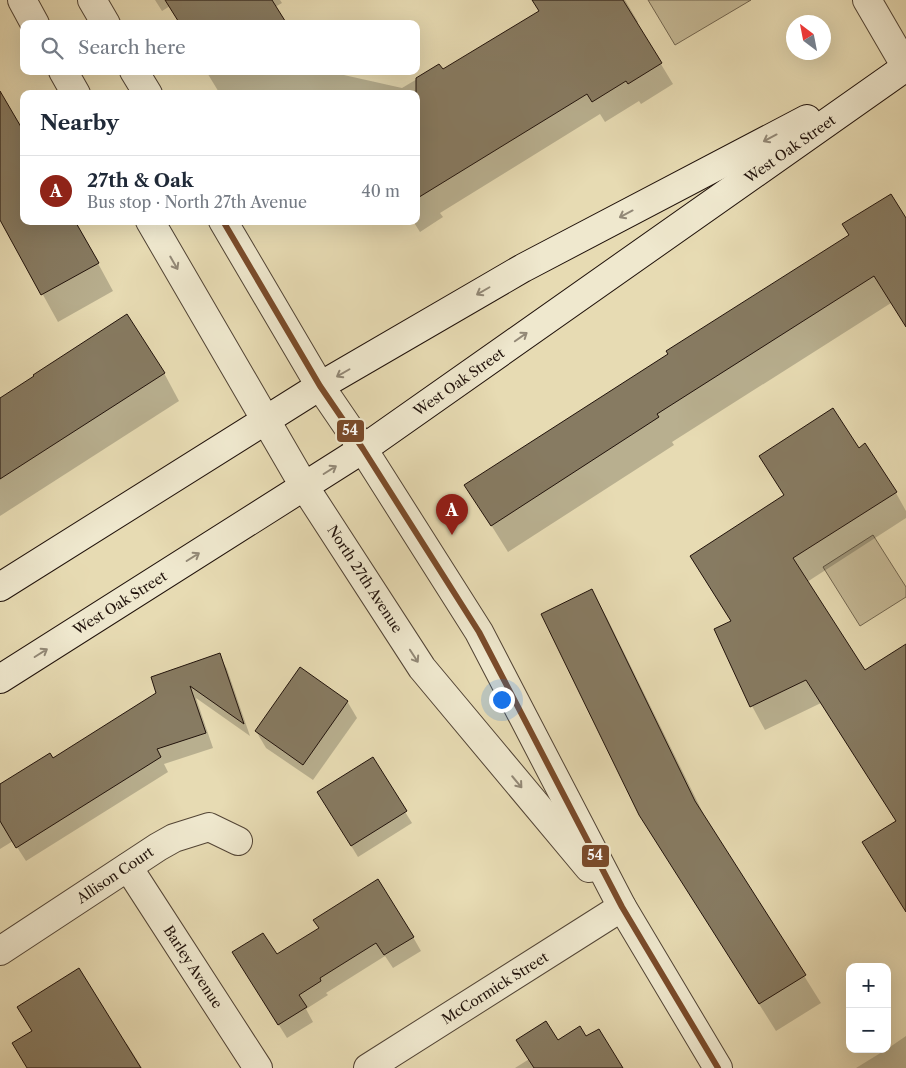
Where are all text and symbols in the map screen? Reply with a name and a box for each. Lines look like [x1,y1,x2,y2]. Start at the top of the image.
north arrow [786,15,831,60]
search box [20,20,420,75]
icon: search [38,34,66,62]
text: Search here [78,36,186,59]
text: Nearby [40,110,119,135]
street label: West Oak Street [740,111,839,188]
one-way arrow [763,134,778,143]
text: 27th & Oak [87,169,194,192]
text: A [50,181,62,201]
text: 40 m [361,181,400,201]
text: Bus stop · North 27th Avenue [87,192,307,212]
one-way arrow [619,210,634,219]
one-way arrow [170,256,180,270]
one-way arrow [477,287,491,297]
one-way arrow [514,332,528,342]
street label: West Oak Street [409,344,508,421]
one-way arrow [335,368,350,378]
line badge: 54 [336,419,365,443]
text: 54 [342,421,358,439]
one-way arrow [323,464,337,474]
pin: A [436,494,468,535]
street label: North 27th Avenue [323,522,407,636]
one-way arrow [186,551,200,562]
street label: West Oak Street [69,567,170,639]
one-way arrow [34,648,48,658]
one-way arrow [410,648,420,662]
your location [489,687,515,713]
one-way arrow [511,775,523,788]
street label: Allison Court [72,843,157,908]
line badge: 54 [581,844,610,868]
text: 54 [587,846,603,864]
street label: Barley Avenue [160,922,227,1012]
street label: McCormick Street [438,948,552,1028]
map controls [846,963,891,1053]
button: + [846,963,891,1008]
button: − [846,1008,891,1053]

